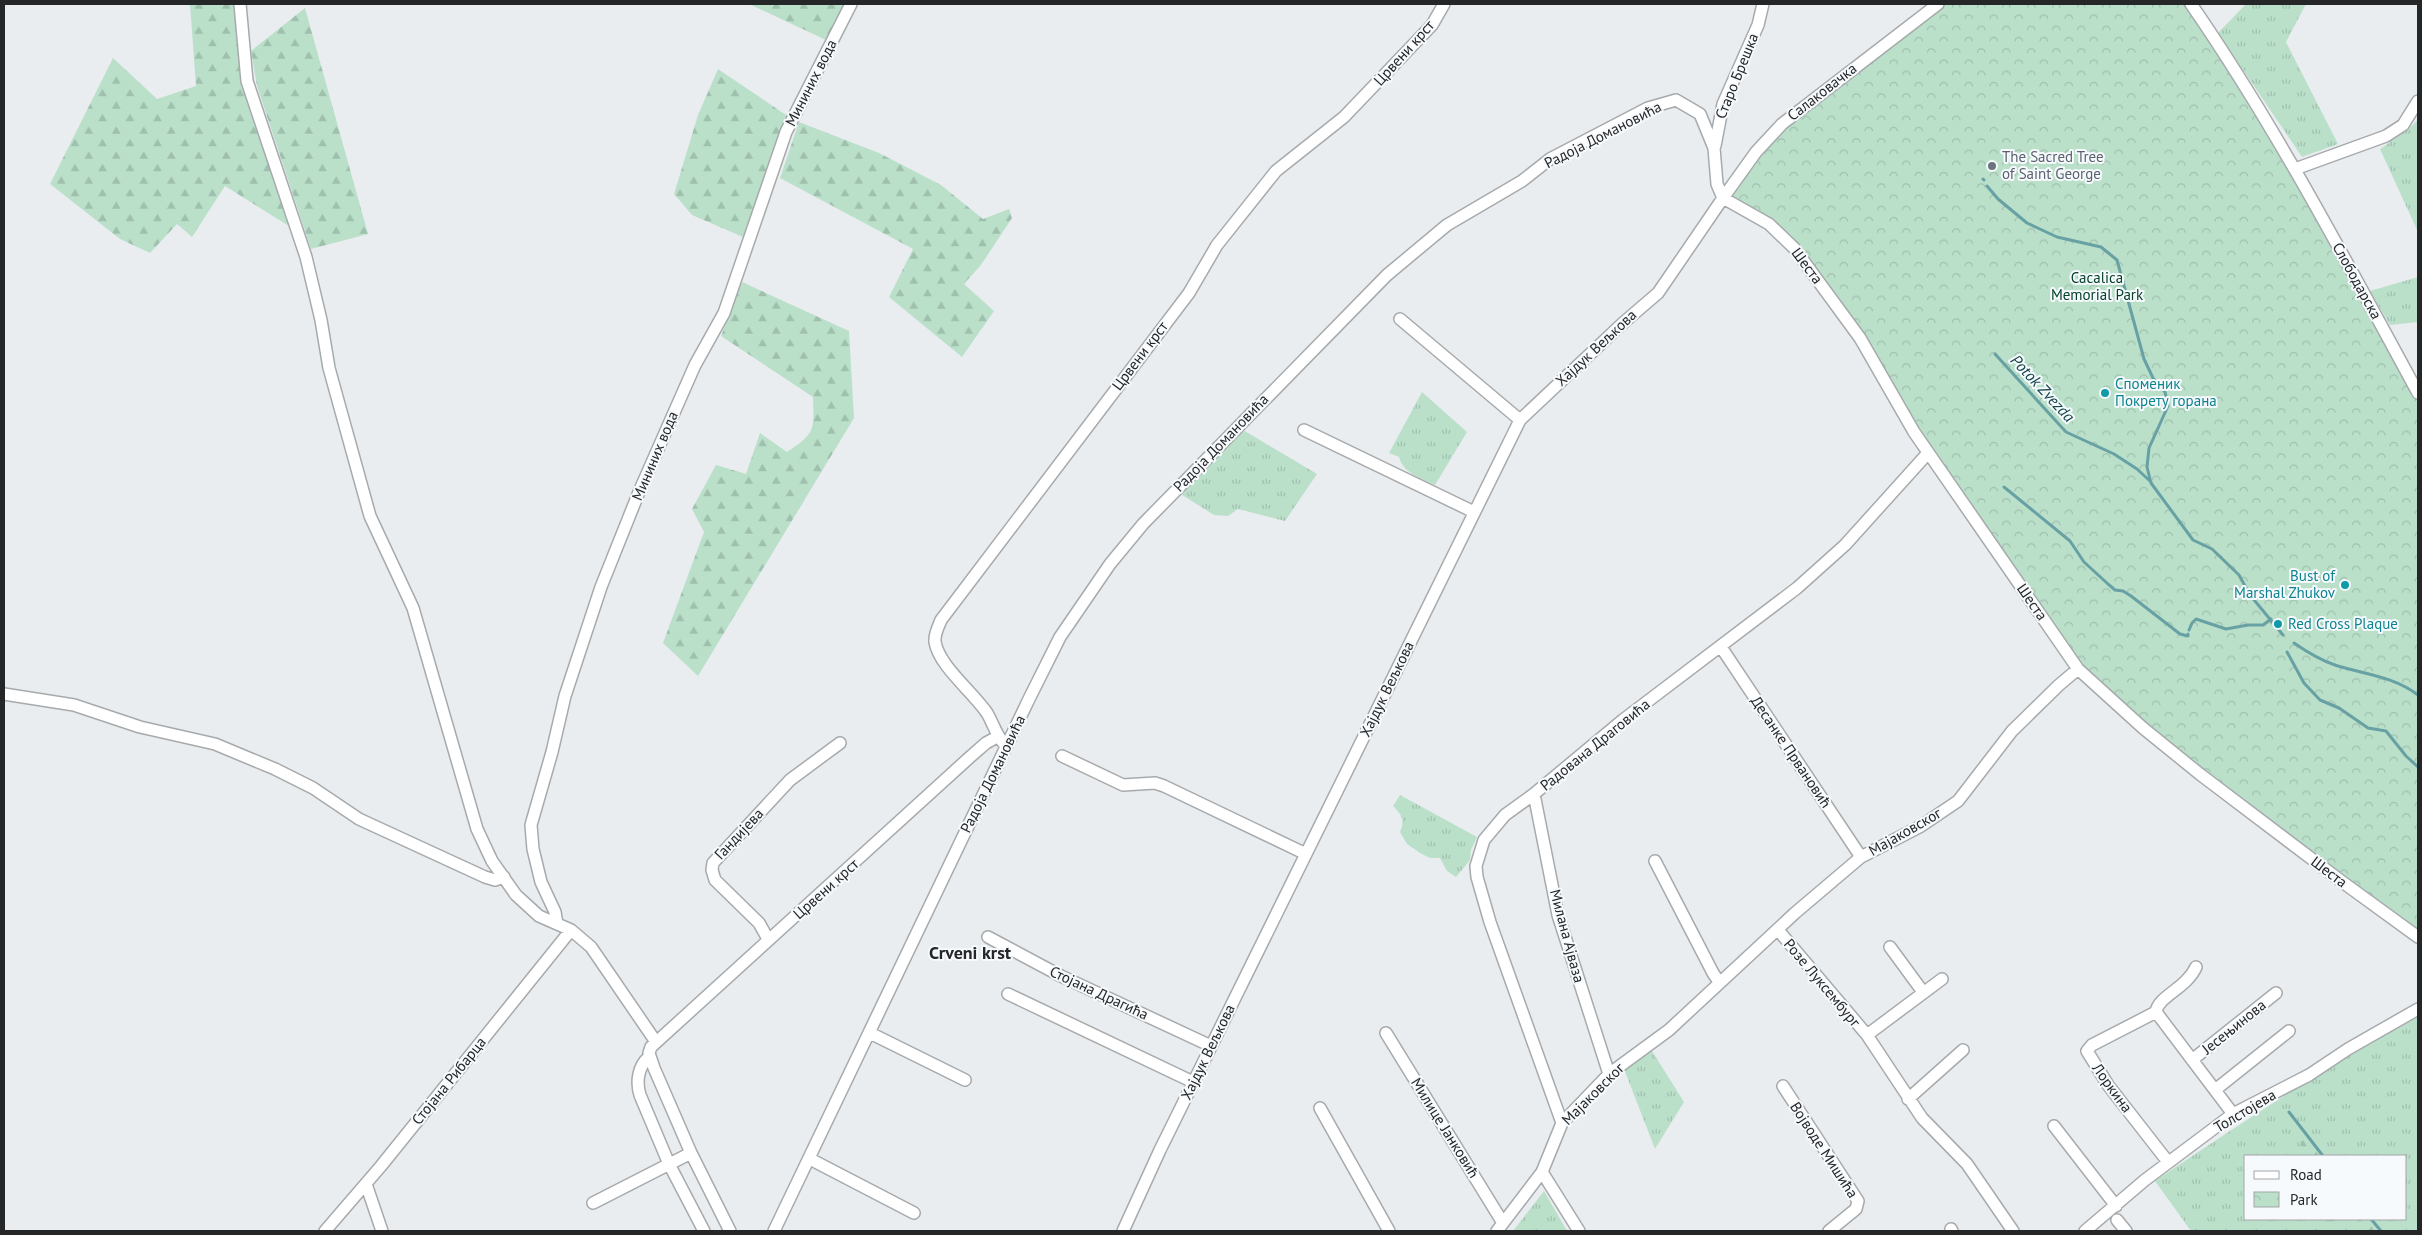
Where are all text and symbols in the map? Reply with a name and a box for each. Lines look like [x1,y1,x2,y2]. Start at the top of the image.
street label: Црвени крст [1369,16,1438,89]
street label: Старо Брешка [1711,30,1762,121]
street label: Мининих вода [781,36,841,129]
street label: Салаковачка [1783,59,1860,125]
street label: Радоја Домановића [1541,97,1664,172]
place label: The Sacred Tree of Saint George [2002,147,2104,183]
marker: The Sacred Tree of Saint George [1986,160,1998,172]
street label: Слободарска [2329,239,2386,322]
street label: Шеста [1788,244,1827,288]
park label: Cacalica Memorial Park [2051,268,2144,304]
street label: Хајдук Вељкова [1551,305,1640,390]
street label: Црвени крст [1107,317,1172,394]
water label: Potok Zvezda [2007,350,2080,426]
place label: Споменик Покрету горана [2115,374,2217,410]
marker: Споменик Покрету горана [2099,387,2111,399]
street label: Радоја Домановића [1169,390,1272,496]
street label: Мининих вода [627,408,682,503]
place label: Bust of Marshal Zhukov [2234,566,2336,602]
marker: Bust of Marshal Zhukov [2339,579,2351,591]
street label: Шеста [2013,580,2052,624]
place label: Red Cross Plaque [2288,614,2398,633]
marker: Red Cross Plaque [2272,618,2284,630]
street label: Хајдук Вељкова [1355,638,1418,740]
street label: Десанке Првановић [1747,692,1836,811]
street label: Радована Драговића [1536,694,1653,795]
street label: Радоја Домановића [956,712,1029,836]
street label: Мајаковског [1865,803,1945,860]
street label: Гандијева [710,804,767,863]
street label: Шеста [2307,852,2351,891]
street label: Црвени крст [789,854,862,923]
street label: Милана Ајваза [1546,887,1589,985]
street label: Розе Луксембург [1780,935,1865,1031]
district label: Crveni krst [929,941,1012,964]
street label: Стојана Драгића [1047,961,1152,1024]
street label: Јесењинова [2197,995,2269,1059]
street label: Хајдук Вељкова [1176,1001,1239,1103]
street label: Стојана Рибарца [407,1033,490,1129]
street label: Мајаковског [1557,1058,1628,1129]
street label: Лоркина [2088,1058,2137,1116]
street label: Милице Јанковић [1407,1074,1484,1181]
street label: Толстојева [2210,1085,2279,1136]
street label: Војводе Мишића [1786,1098,1863,1201]
legend [2244,1155,2407,1220]
text: Road [2290,1165,2322,1184]
text: Park [2290,1190,2318,1209]

